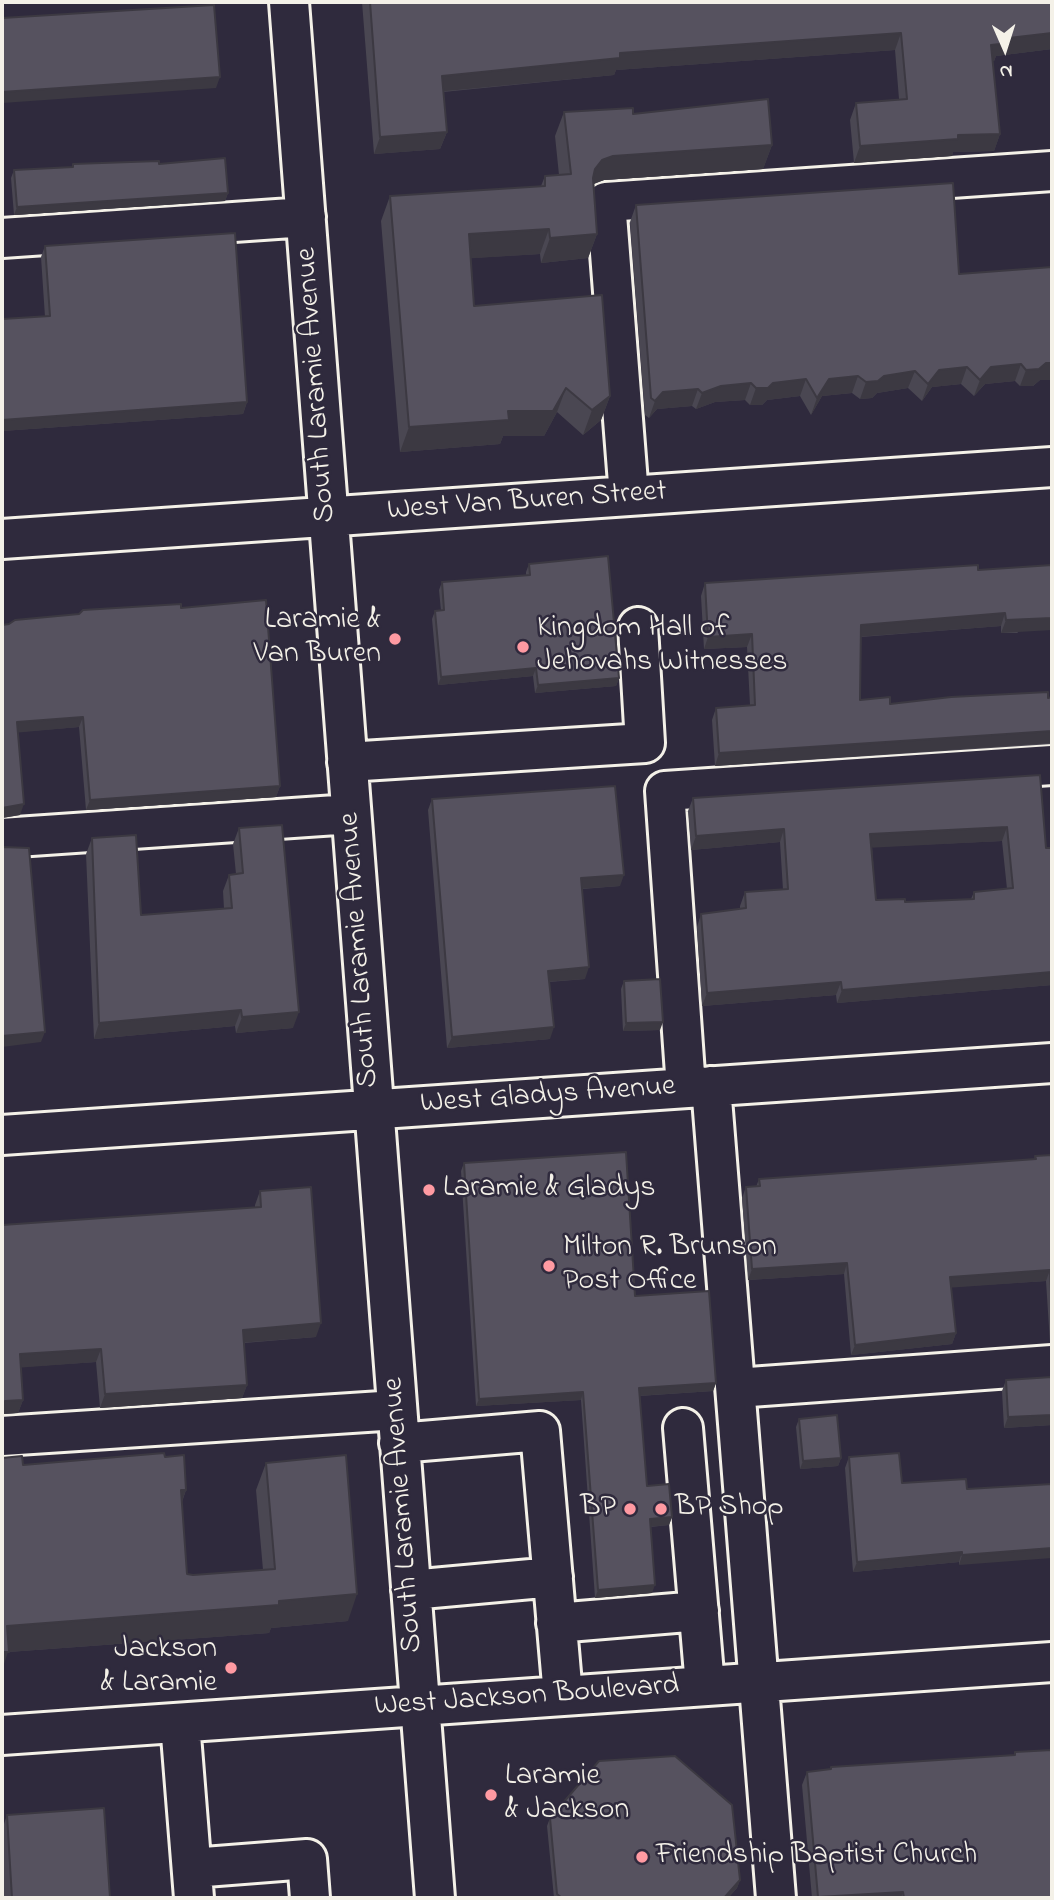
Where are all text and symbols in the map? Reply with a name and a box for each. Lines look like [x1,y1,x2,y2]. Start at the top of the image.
north arrow [970,14,1040,84]
text: N [999,57,1013,84]
street label: South Laramie Avenue [290,246,346,524]
street label: West Van Buren Street [386,475,668,531]
place label: Laramie & Van Buren [254,604,381,674]
place label: Kingdom Hall of Jehovahs Witnesses [537,612,787,682]
marker: Laramie & Van Buren [387,631,403,647]
marker: Kingdom Hall of Jehovahs Witnesses [515,639,531,655]
street label: South Laramie Avenue [333,811,389,1089]
street label: West Gladys Avenue [419,1070,677,1124]
place label: Laramie & Gladys [443,1172,655,1208]
marker: Laramie & Gladys [421,1182,437,1198]
place label: Milton R. Brunson Post Office [563,1231,777,1302]
marker: Milton R. Brunson Post Office [541,1258,557,1274]
street label: South Laramie Avenue [377,1376,433,1654]
place label: BP [580,1491,616,1527]
place label: BP Shop [675,1491,784,1527]
marker: BP [622,1501,638,1517]
marker: BP Shop [653,1501,669,1517]
place label: Jackson & Laramie [101,1633,217,1704]
marker: Jackson & Laramie [223,1660,239,1676]
street label: West Jackson Boulevard [373,1669,681,1727]
place label: Laramie & Jackson [505,1760,629,1830]
marker: Laramie & Jackson [483,1787,499,1803]
place label: Friendship Baptist Church [656,1839,977,1875]
marker: Friendship Baptist Church [634,1849,650,1865]

